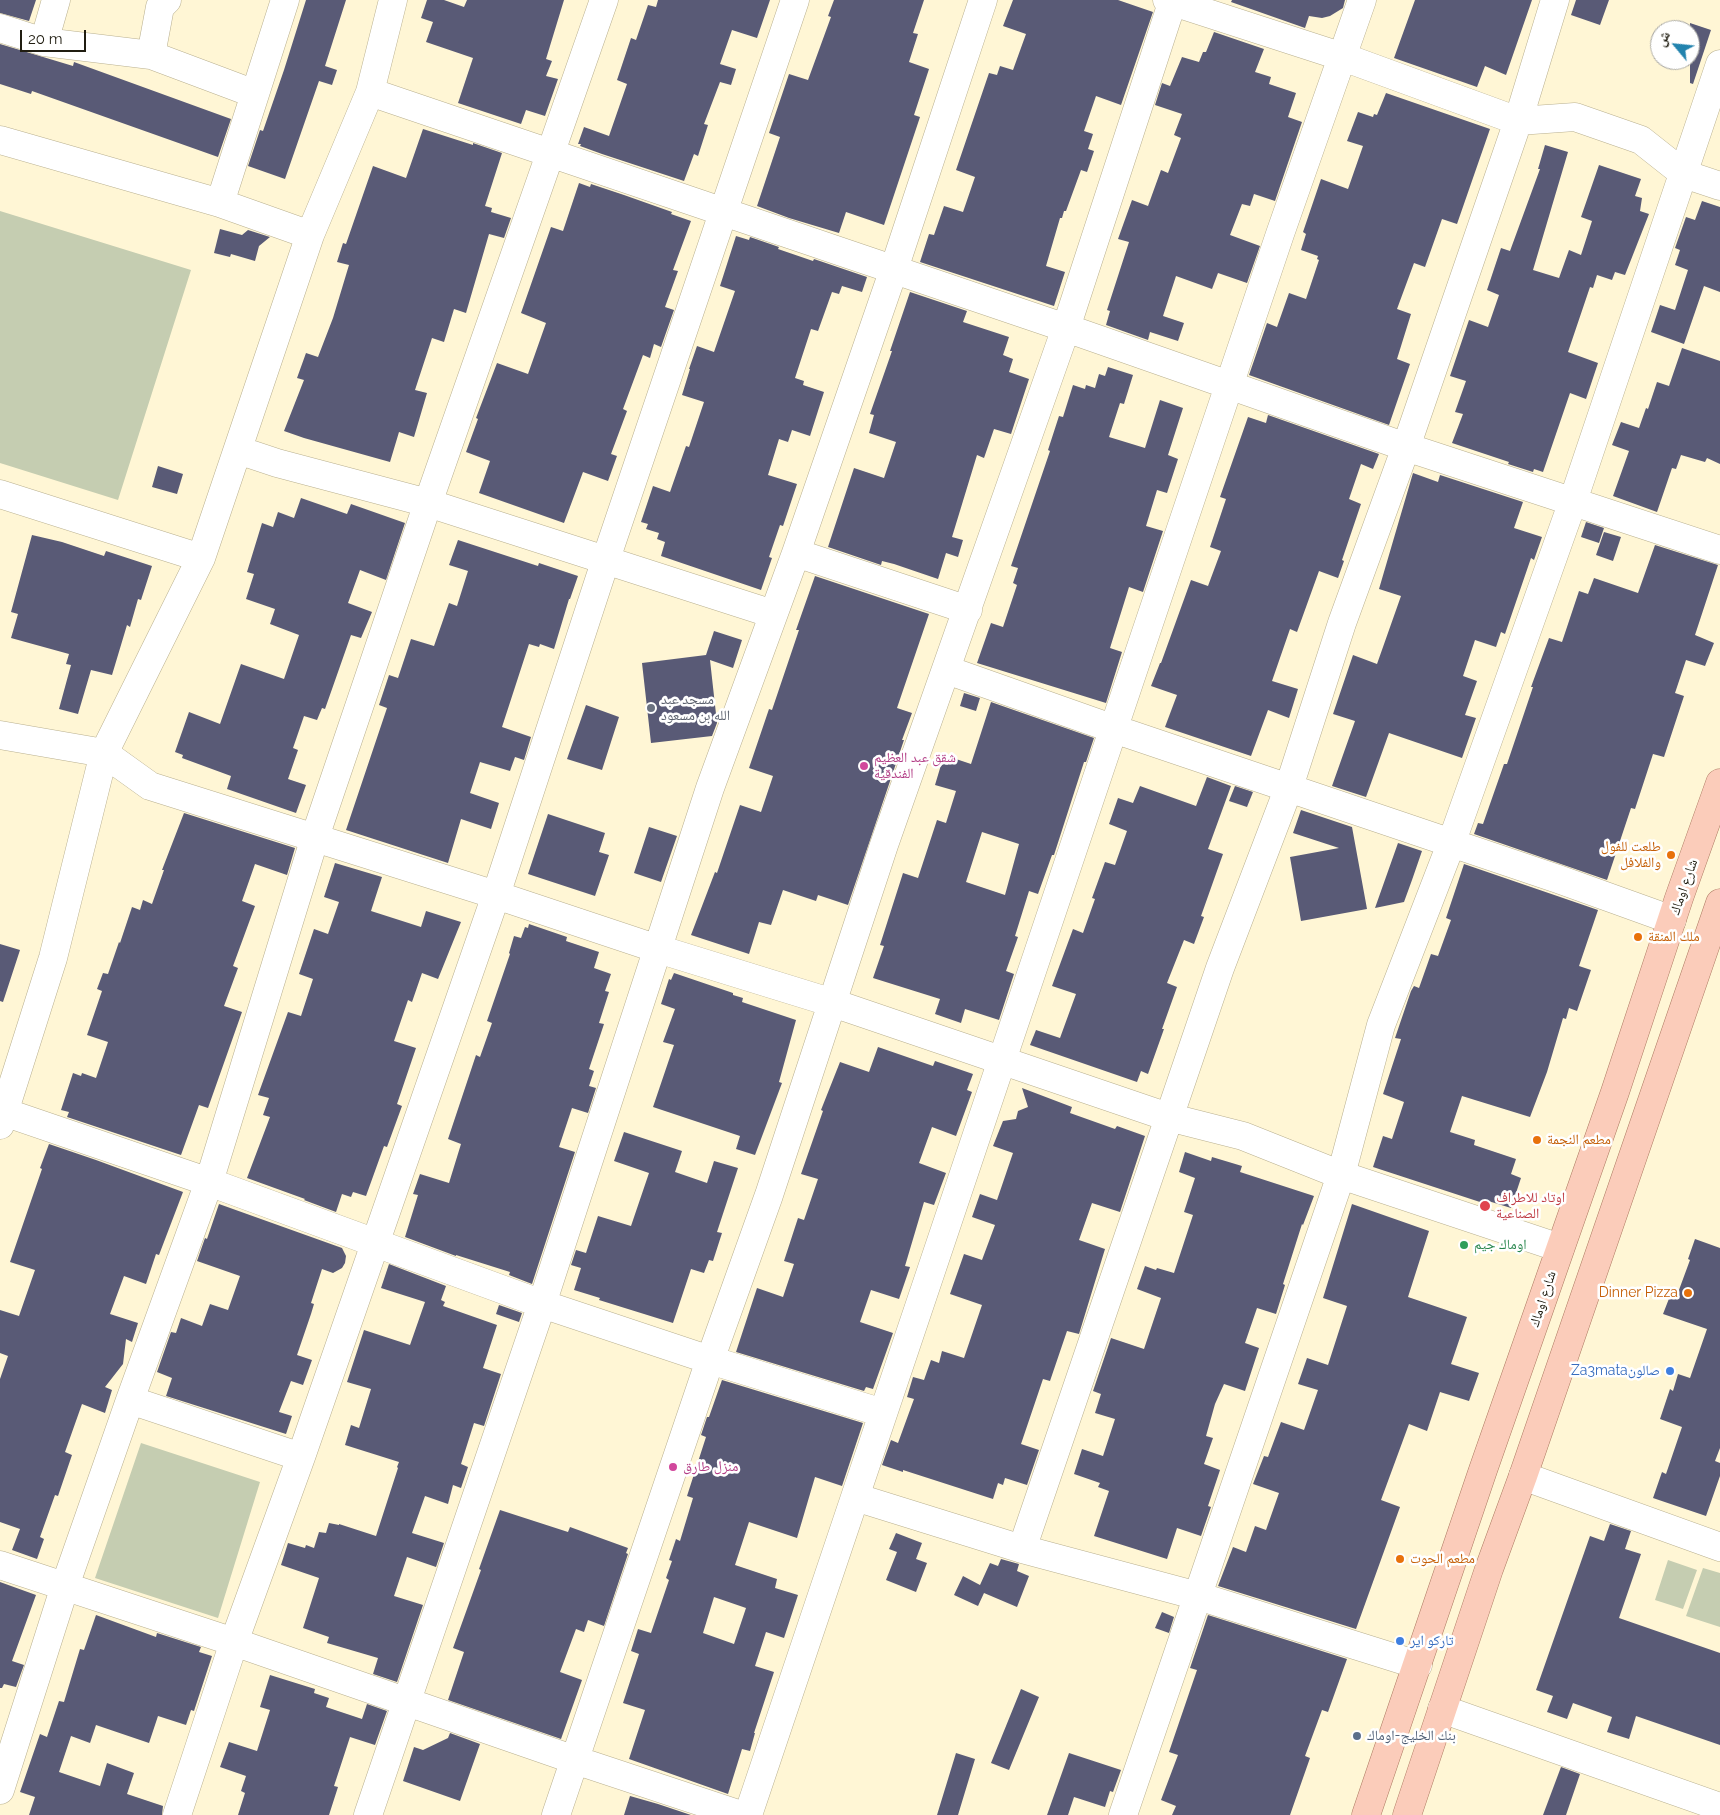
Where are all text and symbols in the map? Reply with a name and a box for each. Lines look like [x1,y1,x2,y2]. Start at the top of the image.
scale bar [22,20,89,52]
north arrow [1650,20,1700,70]
text: ش [1652,28,1673,49]
text: 20 m [28,30,63,48]
place label: مسجد عبد الله بن مسعود [661,692,730,724]
marker: مسجد عبد الله بن مسعود [645,702,657,714]
place label: شقق عبد العظيم الفندقية [874,750,956,782]
marker: شقق عبد العظيم الفندقية [858,760,870,772]
place label: طلعت للفول والفلافل [1601,839,1661,872]
marker: طلعت للفول والفلافل [1665,849,1677,861]
street label: شارع اوماك [1667,857,1701,917]
place label: ملك المنقة [1648,929,1700,945]
marker: ملك المنقة [1632,931,1644,943]
place label: مطعم النجمة [1547,1132,1611,1148]
marker: مطعم النجمة [1531,1134,1543,1146]
place label: اوتاد للاطراف الصناعية [1496,1190,1565,1222]
marker: اوتاد للاطراف الصناعية [1478,1199,1492,1213]
place label: اوماك جيم [1474,1237,1527,1253]
marker: اوماك جيم [1458,1239,1470,1251]
street label: شارع اوماك [1526,1269,1560,1329]
place label: Dinner Pizza [1599,1285,1678,1301]
marker: Dinner Pizza [1682,1287,1694,1299]
place label: Za3mataصالون [1571,1363,1660,1379]
marker: Za3mataصالون [1664,1365,1676,1377]
place label: منزل طارق [683,1459,738,1475]
marker: منزل طارق [667,1461,679,1473]
place label: مطعم الحوت [1410,1551,1475,1567]
marker: مطعم الحوت [1394,1553,1406,1565]
place label: تاركو اير [1410,1633,1453,1649]
marker: تاركو اير [1394,1635,1406,1647]
place label: بنك الخليج-اوماك [1367,1728,1456,1744]
marker: بنك الخليج-اوماك [1351,1730,1363,1742]

